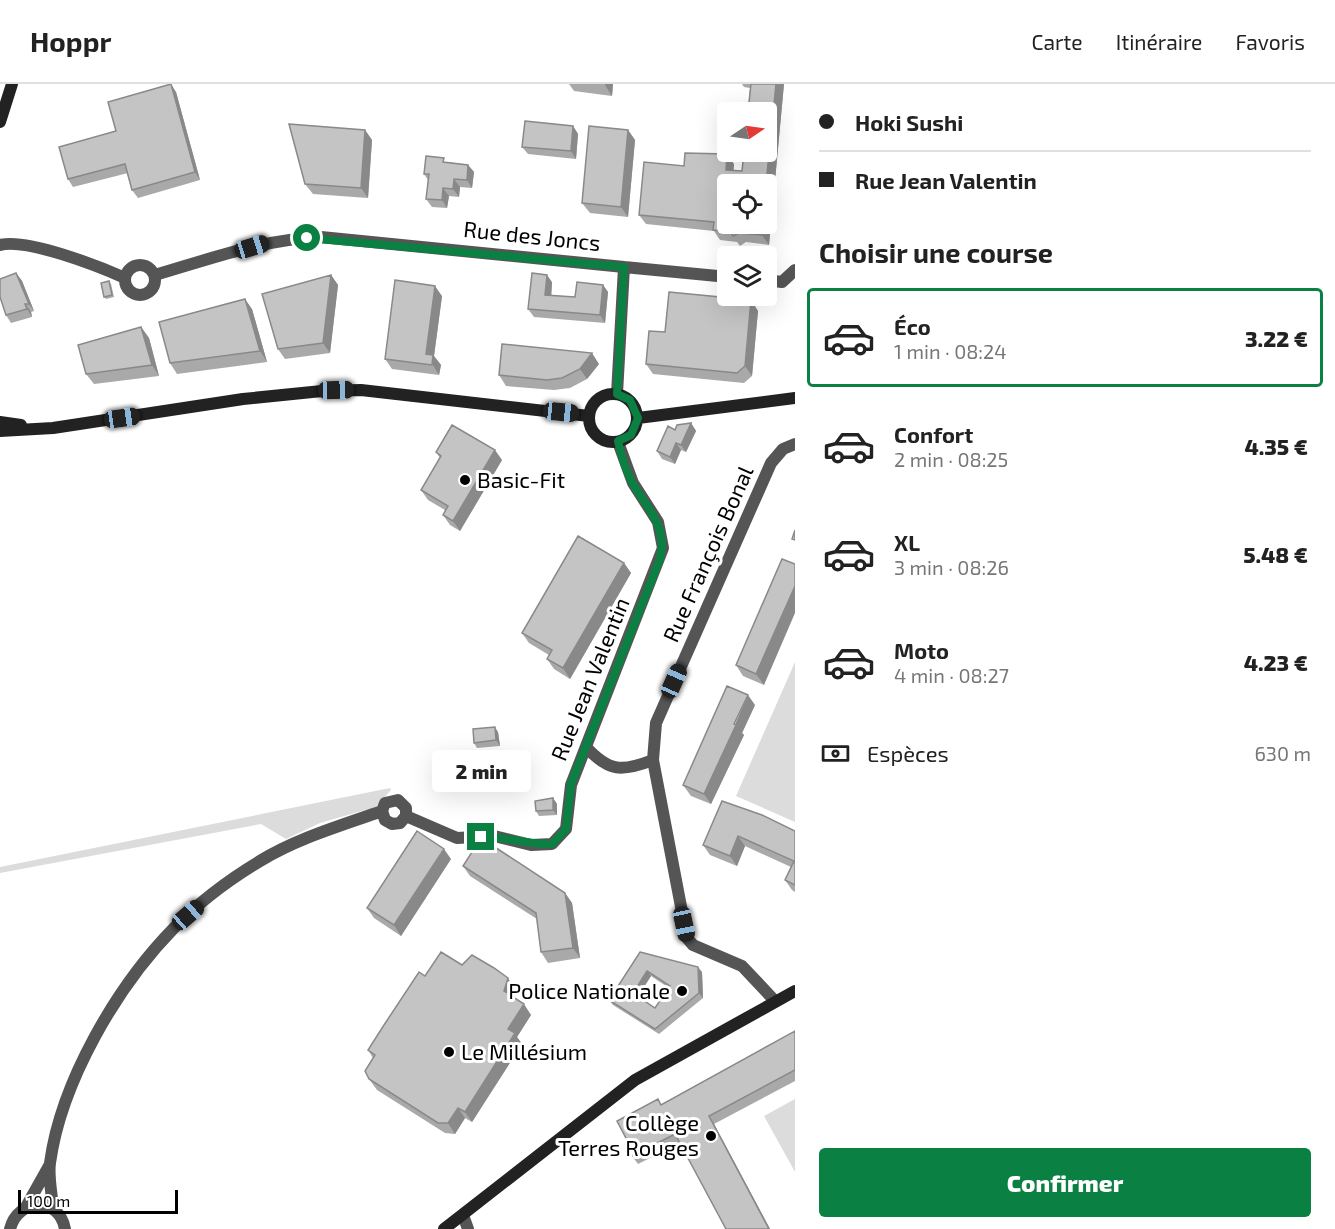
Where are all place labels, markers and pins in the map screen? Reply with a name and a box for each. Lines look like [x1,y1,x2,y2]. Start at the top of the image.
place label: Basic-Fit [477,466,565,492]
marker: Basic-Fit [458,473,472,487]
place label: Police Nationale [508,977,670,1003]
marker: Police Nationale [675,984,689,998]
place label: Le Millésium [461,1038,587,1064]
marker: Le Millésium [442,1045,456,1059]
place label: Collège Terres Rouges [558,1109,699,1160]
marker: Collège Terres Rouges [704,1129,718,1143]

